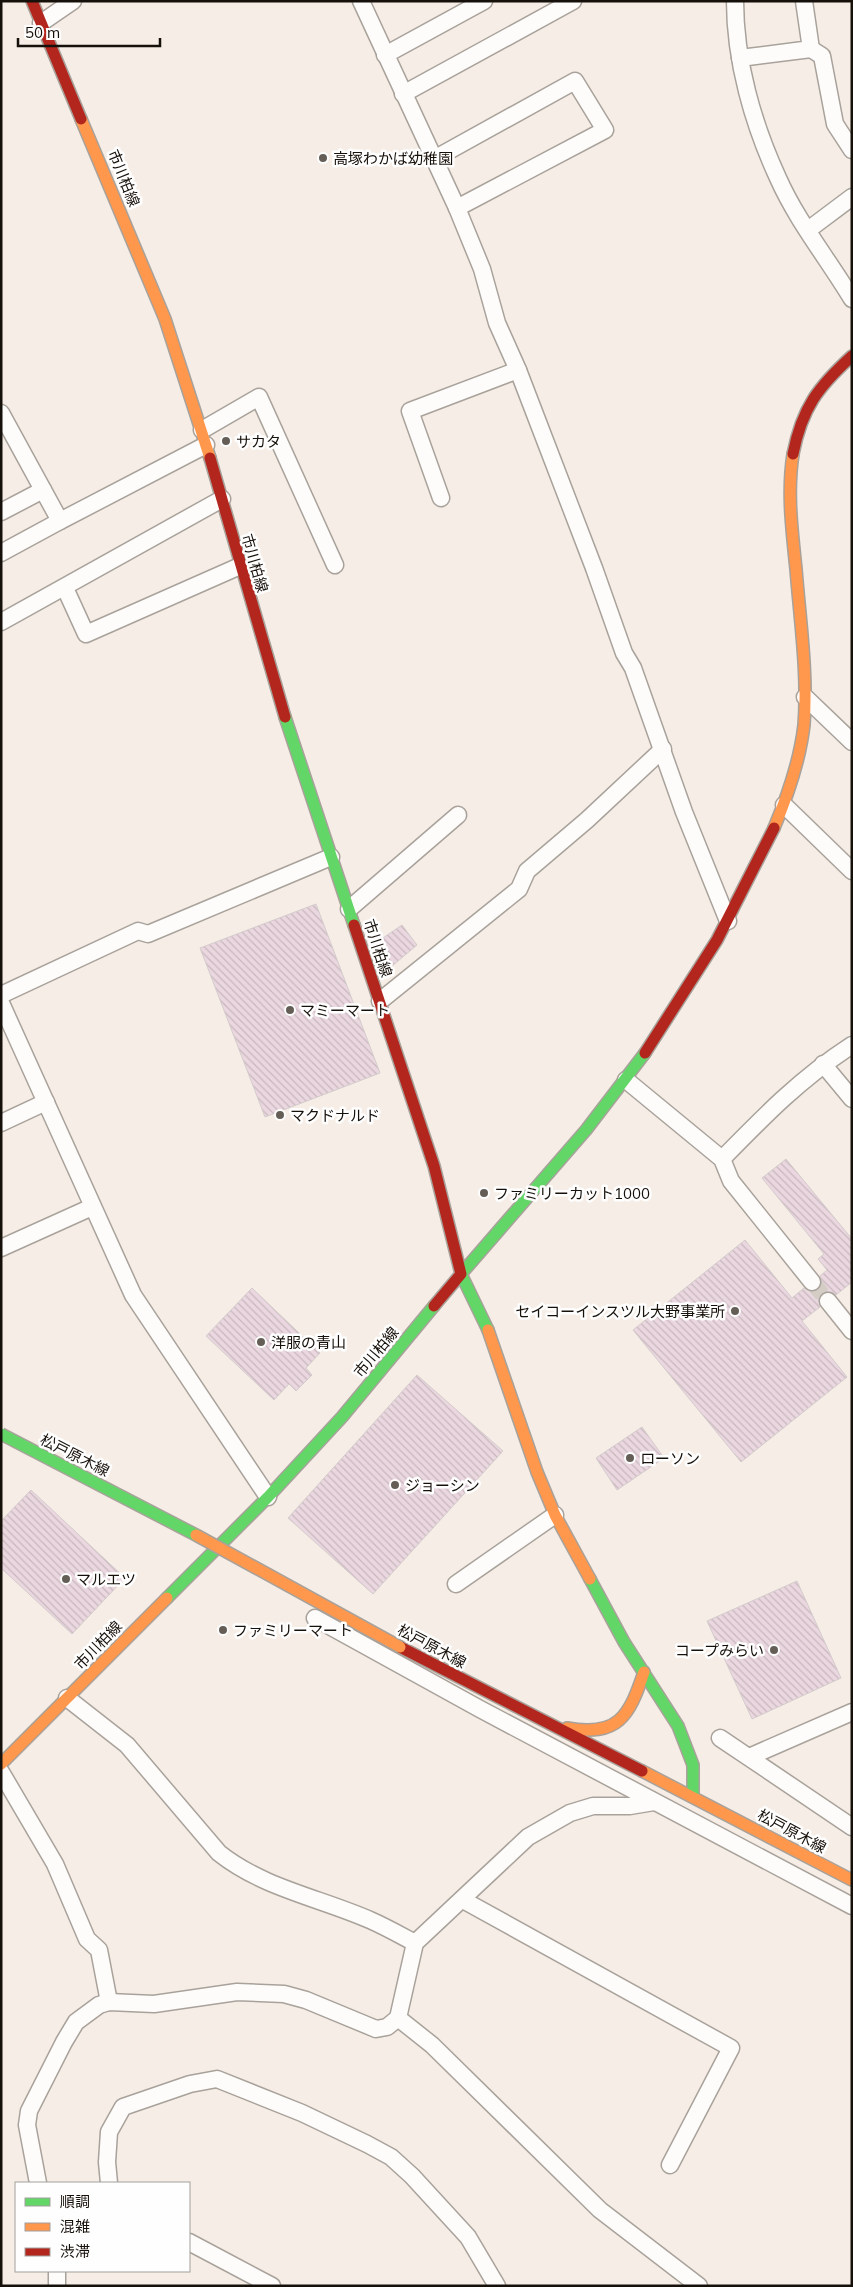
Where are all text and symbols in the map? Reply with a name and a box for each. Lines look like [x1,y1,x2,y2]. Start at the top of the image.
scale bar [18,15,160,47]
text: 50 m [25,23,60,42]
street label: 市川柏線 [104,147,144,209]
place label: 高塚わかば幼稚園 [333,149,453,168]
marker: 高塚わかば幼稚園 [317,152,329,164]
place label: サカタ [236,432,281,451]
marker: サカタ [220,435,232,447]
street label: 市川柏線 [238,532,272,594]
street label: 市川柏線 [360,917,396,979]
place label: マミーマート [300,1001,390,1020]
marker: マミーマート [284,1004,296,1016]
place label: マクドナルド [290,1106,380,1125]
marker: マクドナルド [274,1109,286,1121]
place label: ファミリーカット1000 [494,1184,650,1203]
marker: ファミリーカット1000 [478,1187,490,1199]
place label: セイコーインスツル大野事業所 [515,1302,725,1321]
marker: セイコーインスツル大野事業所 [729,1305,741,1317]
street label: 市川柏線 [349,1323,403,1381]
place label: 洋服の青山 [271,1333,346,1352]
marker: 洋服の青山 [255,1336,267,1348]
street label: 松戸原木線 [37,1430,113,1480]
place label: ローソン [640,1449,700,1468]
marker: ローソン [624,1452,636,1464]
place label: ジョーシン [405,1476,480,1495]
marker: ジョーシン [389,1479,401,1491]
place label: マルエツ [76,1570,136,1589]
marker: マルエツ [60,1573,72,1585]
street label: 市川柏線 [70,1617,126,1673]
street label: 松戸原木線 [394,1620,470,1672]
place label: ファミリーマート [233,1621,353,1640]
marker: ファミリーマート [217,1624,229,1636]
place label: コープみらい [675,1641,764,1660]
marker: コープみらい [768,1644,780,1656]
street label: 松戸原木線 [754,1805,830,1857]
legend [15,2182,190,2272]
text: 順調 [60,2192,90,2211]
text: 混雑 [60,2217,90,2236]
text: 渋滞 [60,2242,90,2261]

